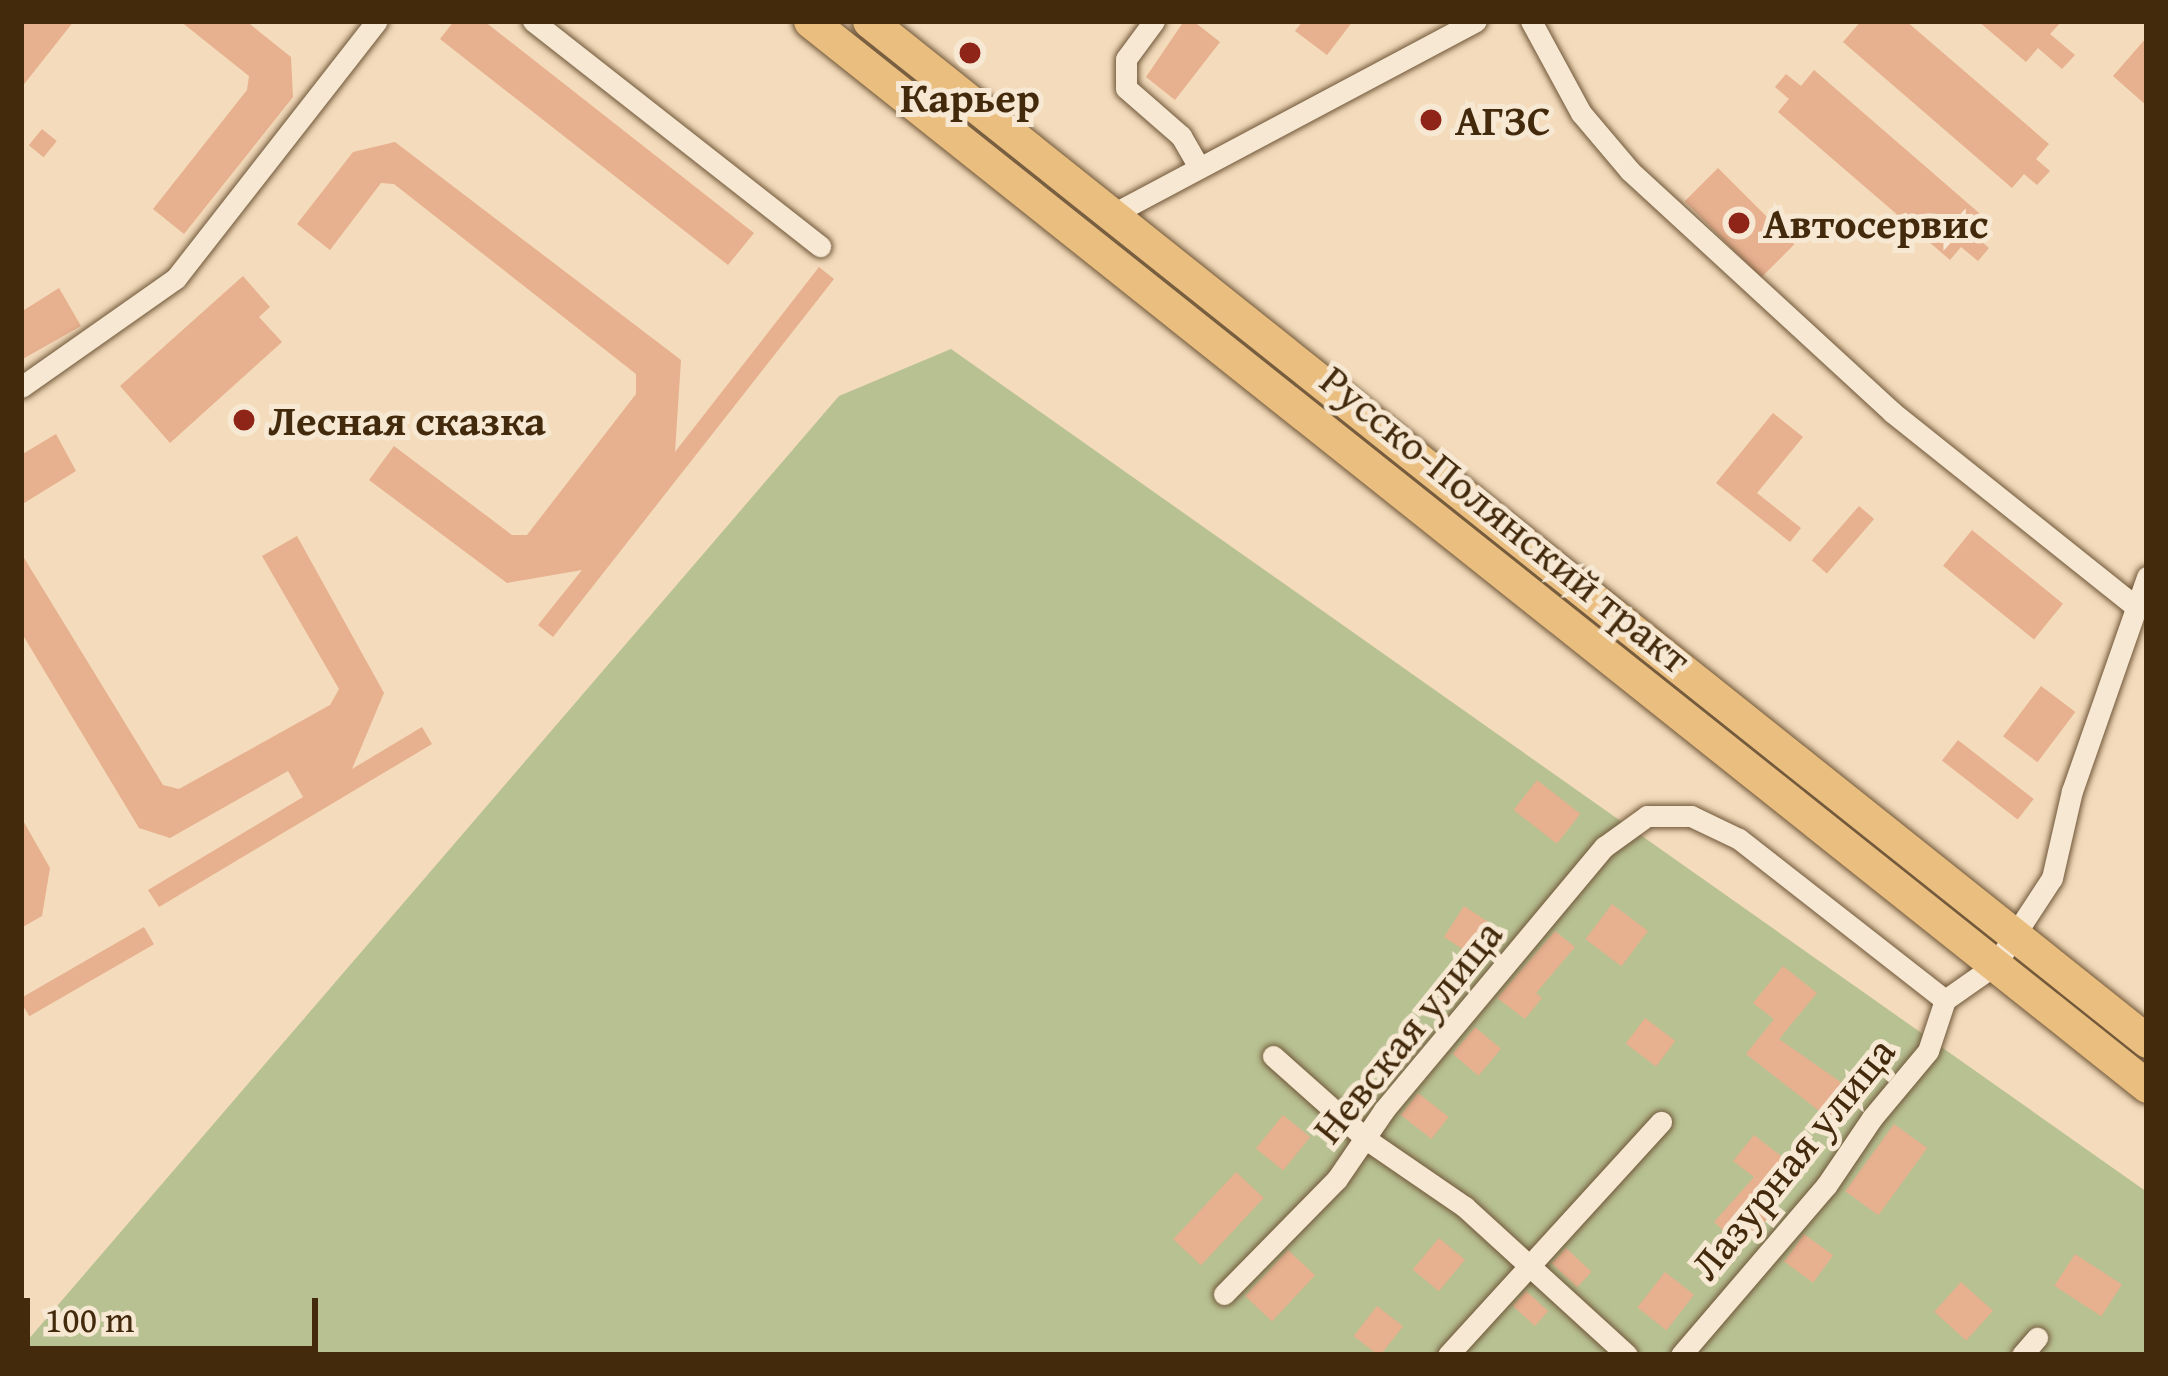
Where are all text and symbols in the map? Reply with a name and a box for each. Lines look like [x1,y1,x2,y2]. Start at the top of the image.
marker: Карьер [957,40,983,66]
place label: Карьер [900,72,1040,122]
place label: АГЗС [1455,95,1551,145]
marker: АГЗС [1418,107,1444,133]
place label: Автосервис [1763,198,1988,248]
marker: Автосервис [1726,210,1752,236]
street label: Русско-Полянский тракт [1311,354,1701,684]
place label: Лесная сказка [268,395,546,445]
marker: Лесная сказка [231,407,257,433]
street label: Невская улица [1302,909,1512,1153]
street label: Лазурная улица [1679,1027,1905,1289]
scale bar [30,1274,324,1348]
text: 100 m [45,1292,134,1345]

